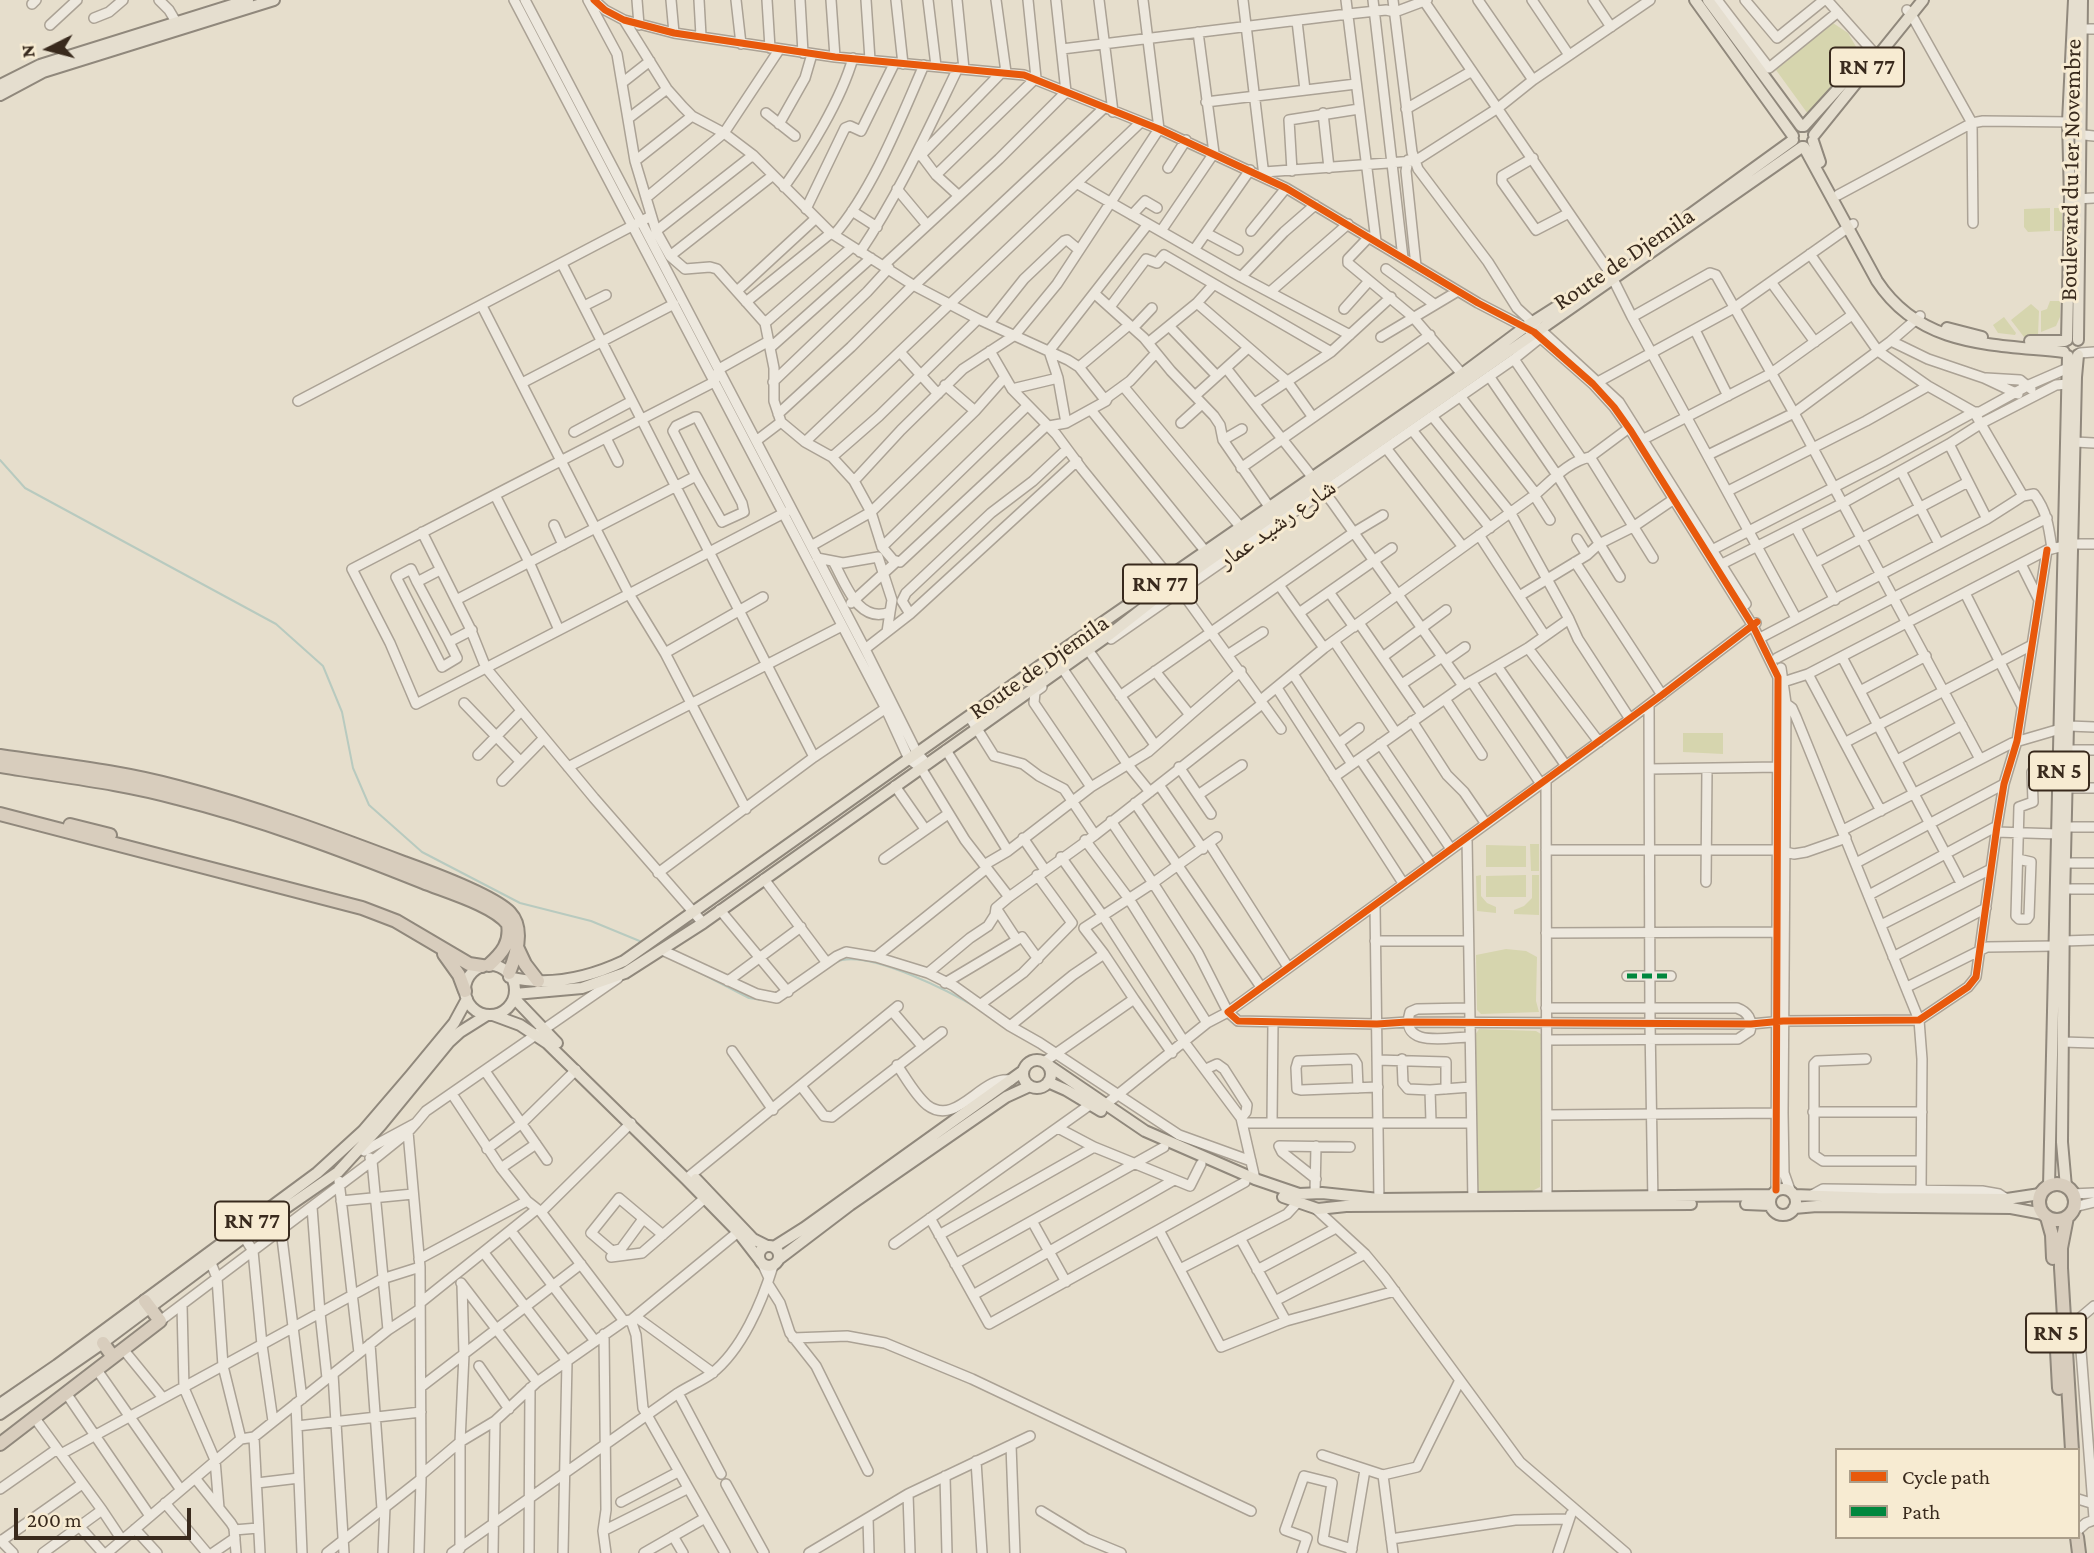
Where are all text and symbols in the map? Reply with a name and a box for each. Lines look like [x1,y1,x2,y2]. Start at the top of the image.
north arrow [14,14,84,84]
street label: Boulevard du 1er Novembre [2054,39,2088,301]
text: N [16,44,39,59]
road number: RN 77 [1830,48,1904,86]
street label: Route de Djemila [1548,201,1700,317]
street label: شارع رشيد عمار [1213,473,1341,575]
road number: RN 77 [1123,564,1197,604]
street label: Route de Djemila [964,608,1114,726]
road number: RN 5 [2029,751,2089,790]
road number: RN 77 [215,1202,289,1240]
road number: RN 5 [2026,1314,2086,1352]
legend [1835,1448,2080,1539]
text: Cycle path [1902,1465,1990,1489]
scale bar [18,1494,194,1538]
text: Path [1902,1500,1940,1524]
text: 200 m [27,1508,82,1532]

